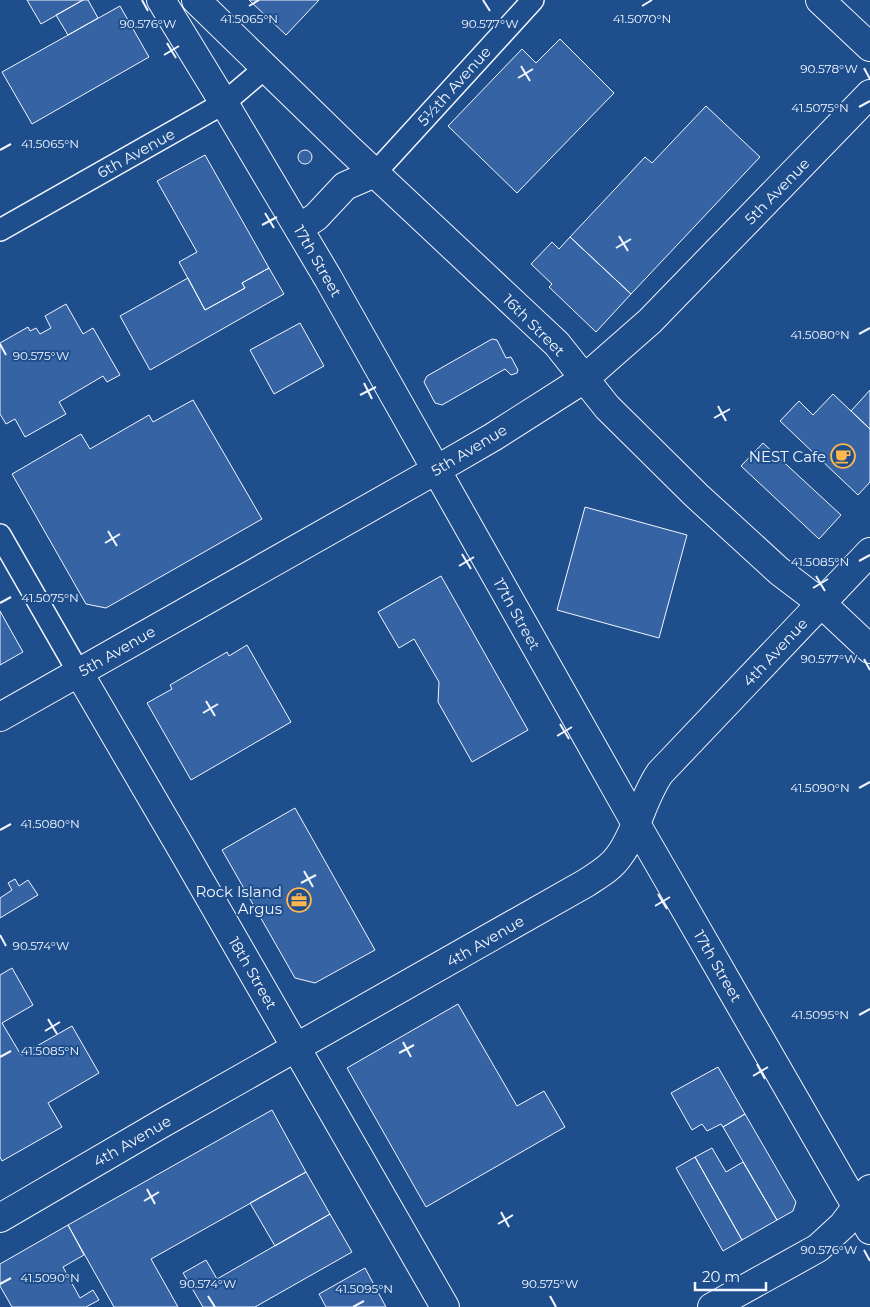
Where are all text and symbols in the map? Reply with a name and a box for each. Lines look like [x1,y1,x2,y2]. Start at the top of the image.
text: 41.5065°N [220,11,278,26]
text: 41.5070°N [613,11,671,26]
text: 90.576°W [120,16,176,31]
text: 90.577°W [461,16,519,31]
street label: 5½th Avenue [413,42,495,130]
text: 90.578°W [800,61,858,76]
text: 41.5075°N [791,100,849,115]
street label: 6th Avenue [94,124,178,182]
text: 41.5065°N [21,136,79,151]
street label: 5th Avenue [741,154,813,228]
street label: 17th Street [290,222,346,300]
street label: 16th Street [499,290,569,360]
text: 41.5080°N [790,327,850,342]
text: 90.575°W [13,348,69,363]
street label: 5th Avenue [428,420,510,480]
cafe icon: NEST Cafe [830,443,856,469]
place label: NEST Cafe [749,447,826,466]
text: 41.5085°N [791,554,849,569]
street label: 17th Street [489,575,545,653]
text: 41.5075°N [21,590,79,605]
street label: 4th Avenue [738,614,812,690]
street label: 5th Avenue [75,621,159,681]
text: 90.577°W [800,651,858,666]
text: 41.5090°N [790,780,850,795]
text: 41.5080°N [20,816,80,831]
place label: Rock Island Argus [195,882,282,918]
office icon: Rock Island Argus [286,887,312,913]
street label: 4th Avenue [443,911,527,971]
street label: 17th Street [690,927,746,1005]
street label: 18th Street [225,933,281,1013]
text: 90.574°W [13,938,69,953]
text: 41.5095°N [791,1007,849,1022]
text: 41.5085°N [21,1043,79,1058]
street label: 4th Avenue [90,1111,174,1171]
text: 90.576°W [801,1242,857,1257]
scale bar [695,1260,766,1292]
text: 20 m [702,1267,740,1286]
text: 41.5090°N [20,1270,80,1285]
text: 90.574°W [180,1276,236,1291]
text: 90.575°W [522,1276,578,1291]
text: 41.5095°N [335,1281,393,1296]

